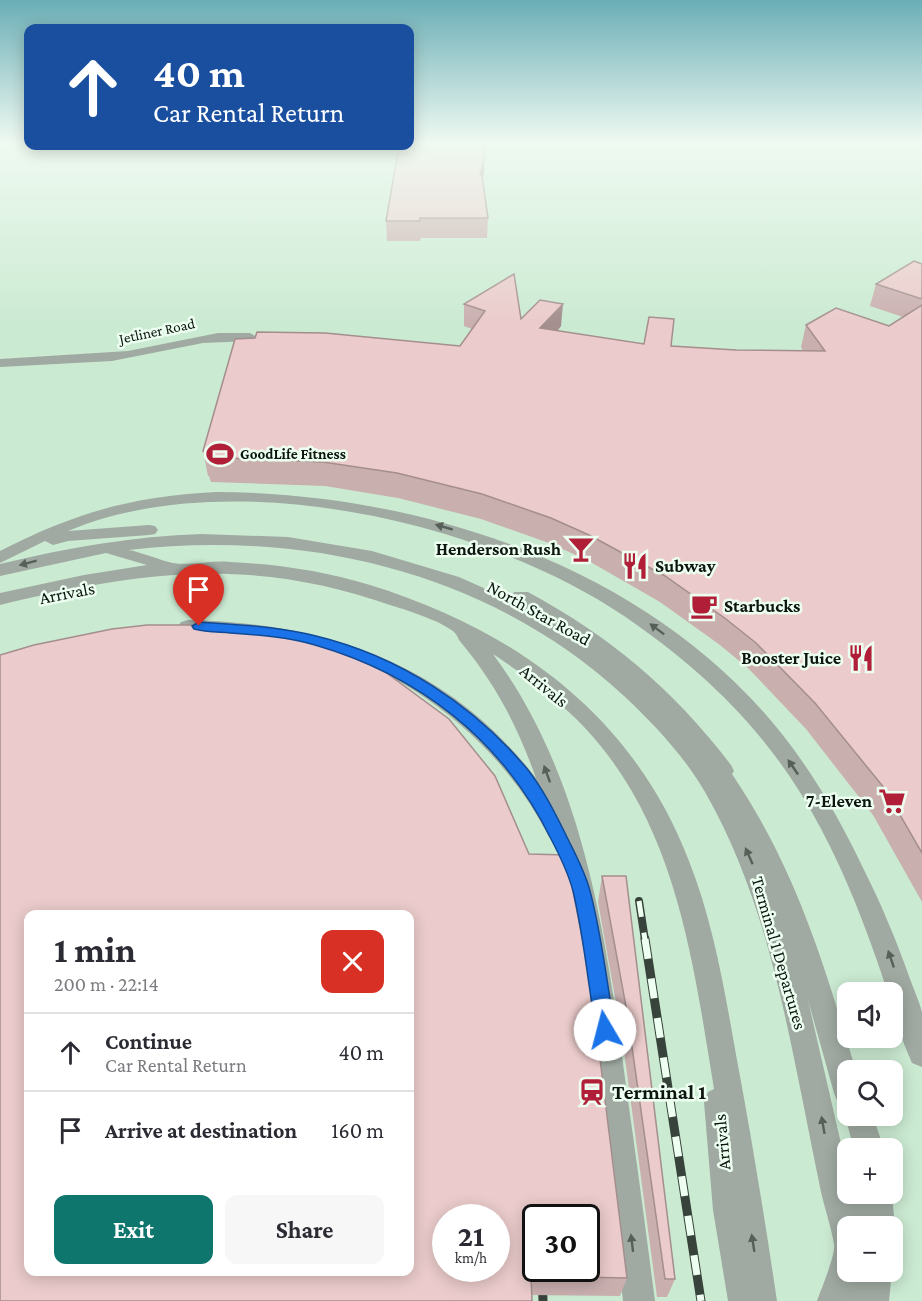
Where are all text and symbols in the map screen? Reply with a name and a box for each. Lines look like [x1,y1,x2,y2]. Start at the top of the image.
icon: ahead [54,48,132,126]
text: 40 m [153,49,245,96]
text: Car Rental Return [153,98,344,128]
street label: Jetliner Road [116,315,197,348]
sports icon: GoodLife Fitness [205,439,235,469]
place label: GoodLife Fitness [240,446,346,462]
one-way arrow [435,522,453,531]
bar icon: Henderson Rush [566,534,596,564]
place label: Henderson Rush [436,539,562,559]
restaurant icon: Subway [620,551,650,581]
place label: Subway [655,556,716,576]
one-way arrow [18,558,37,568]
pin [173,564,224,626]
icon: arrive [182,573,215,606]
street label: North Star Road [484,576,595,650]
street label: Arrivals [38,578,96,608]
cafe icon: Starbucks [689,591,719,621]
place label: Starbucks [724,596,800,616]
one-way arrow [649,624,664,636]
restaurant icon: Booster Juice [846,643,876,673]
place label: Booster Juice [741,648,841,668]
street label: Arrivals [516,661,572,711]
one-way arrow [788,758,799,775]
one-way arrow [542,765,552,783]
supermarket icon: 7-Eleven [877,786,907,816]
place label: 7-Eleven [806,791,873,811]
one-way arrow [744,847,753,865]
street label: Terminal 1 Departures [748,874,810,1032]
text: 1 min [54,930,136,970]
button: close [321,930,384,993]
one-way arrow [886,950,895,968]
text: 200 m · 22:14 [54,973,159,995]
map controls [837,982,903,1282]
button: sound [837,982,903,1048]
position arrow [573,998,637,1062]
text: Continue [105,1029,192,1054]
icon: ahead [54,1036,87,1069]
text: 40 m [339,1040,384,1065]
text: Car Rental Return [105,1054,247,1076]
button: search [837,1060,903,1126]
station icon: Terminal 1 [577,1077,607,1107]
place label: Terminal 1 [612,1080,706,1104]
street label: Arrivals [710,1113,734,1171]
icon: arrive [54,1114,87,1147]
one-way arrow [818,1115,827,1134]
text: Arrive at destination [105,1118,297,1143]
text: 160 m [331,1118,384,1143]
button: + [837,1138,903,1204]
button: Exit [54,1195,213,1264]
button: Share [225,1195,384,1264]
speed limit sign: 30 [522,1204,600,1282]
button: − [837,1216,903,1282]
text: 21 [458,1219,484,1252]
one-way arrow [627,1233,637,1252]
one-way arrow [748,1234,757,1253]
text: km/h [455,1250,487,1266]

